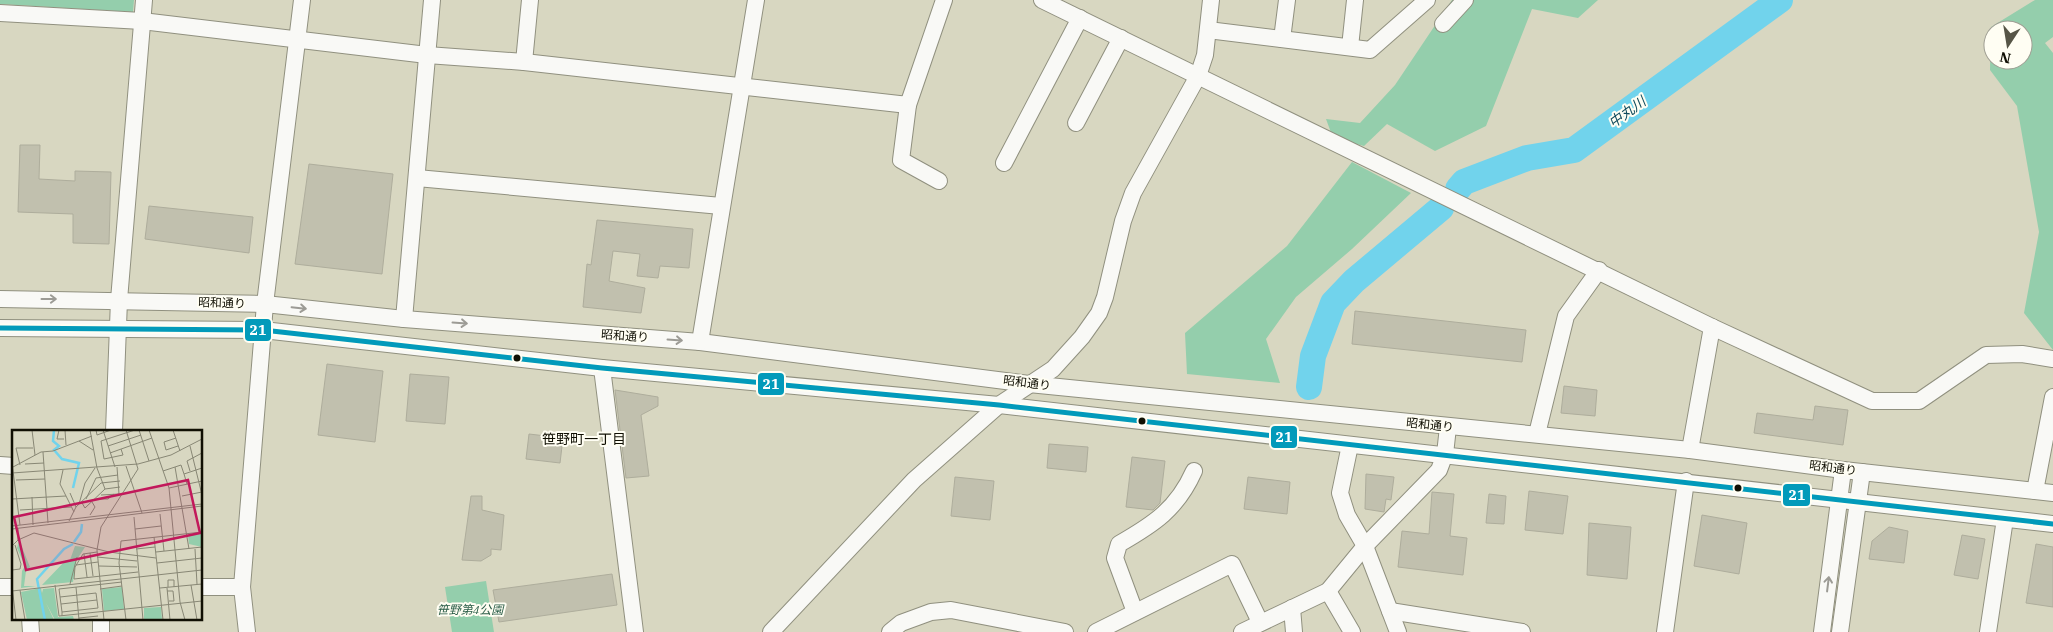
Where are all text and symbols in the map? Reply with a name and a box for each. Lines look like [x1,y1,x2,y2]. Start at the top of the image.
north arrow [1983,20,2033,70]
text: N [1998,48,2013,68]
water label: 中丸川 [1605,91,1651,132]
street label: 昭和通り [198,294,246,311]
one-way arrow [40,295,56,304]
one-way arrow [290,303,306,313]
line badge: 21 [244,318,272,342]
one-way arrow [452,319,468,328]
text: 21 [250,321,266,339]
street label: 昭和通り [601,326,650,345]
one-way arrow [666,335,682,345]
unlabelled marker [512,353,522,363]
line badge: 21 [757,372,785,396]
street label: 昭和通り [1002,372,1052,393]
text: 21 [763,375,779,393]
street label: 昭和通り [1405,415,1455,434]
unlabelled marker [1137,416,1147,426]
line badge: 21 [1270,425,1298,449]
text: 21 [1276,428,1292,446]
inset map [12,430,202,620]
district label: 笹野町一丁目 [542,430,626,448]
street label: 昭和通り [1808,457,1858,478]
unlabelled marker [1733,483,1743,493]
line badge: 21 [1782,483,1811,507]
text: 21 [1789,486,1805,504]
one-way arrow [1823,576,1833,592]
park label: 笹野第4公園 [437,602,505,617]

